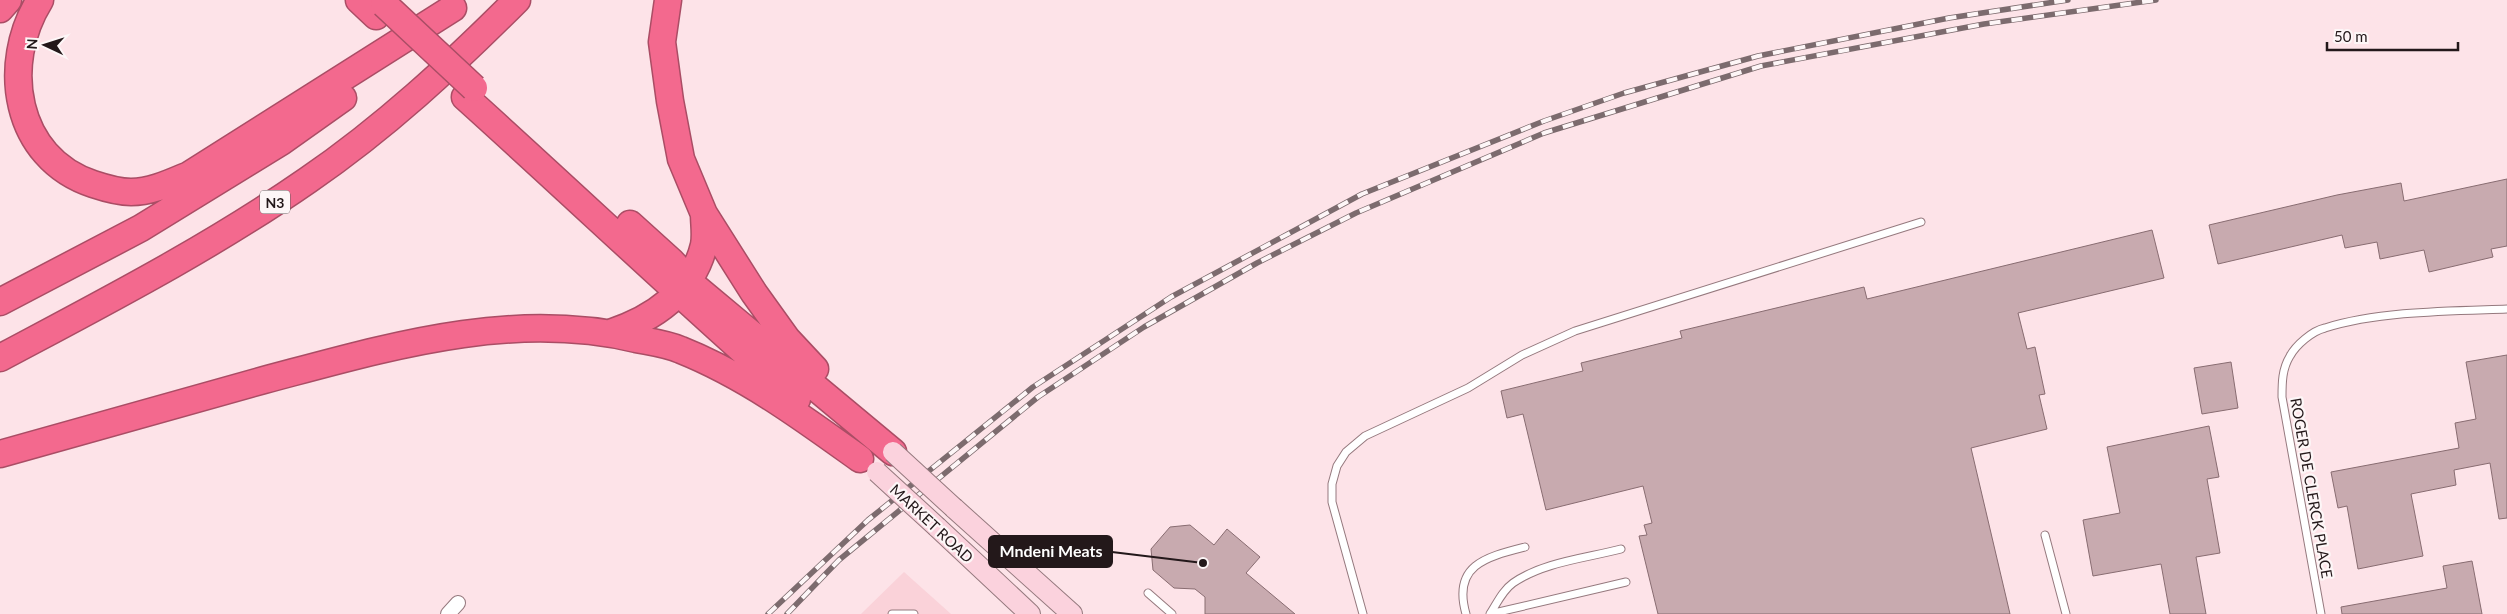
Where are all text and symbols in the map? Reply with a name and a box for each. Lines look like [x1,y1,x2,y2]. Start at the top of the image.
north arrow [20,20,70,70]
scale bar [2327,20,2458,52]
text: 50 m [2334,27,2368,45]
text: N [23,38,40,50]
road number: N3 [260,190,290,213]
street label: ROGER DE CLERCK PLACE [2287,396,2337,580]
street label: MARKET ROAD [887,480,977,566]
callout: Mndeni Meats [989,536,1112,567]
text: Mndeni Meats [999,541,1103,560]

